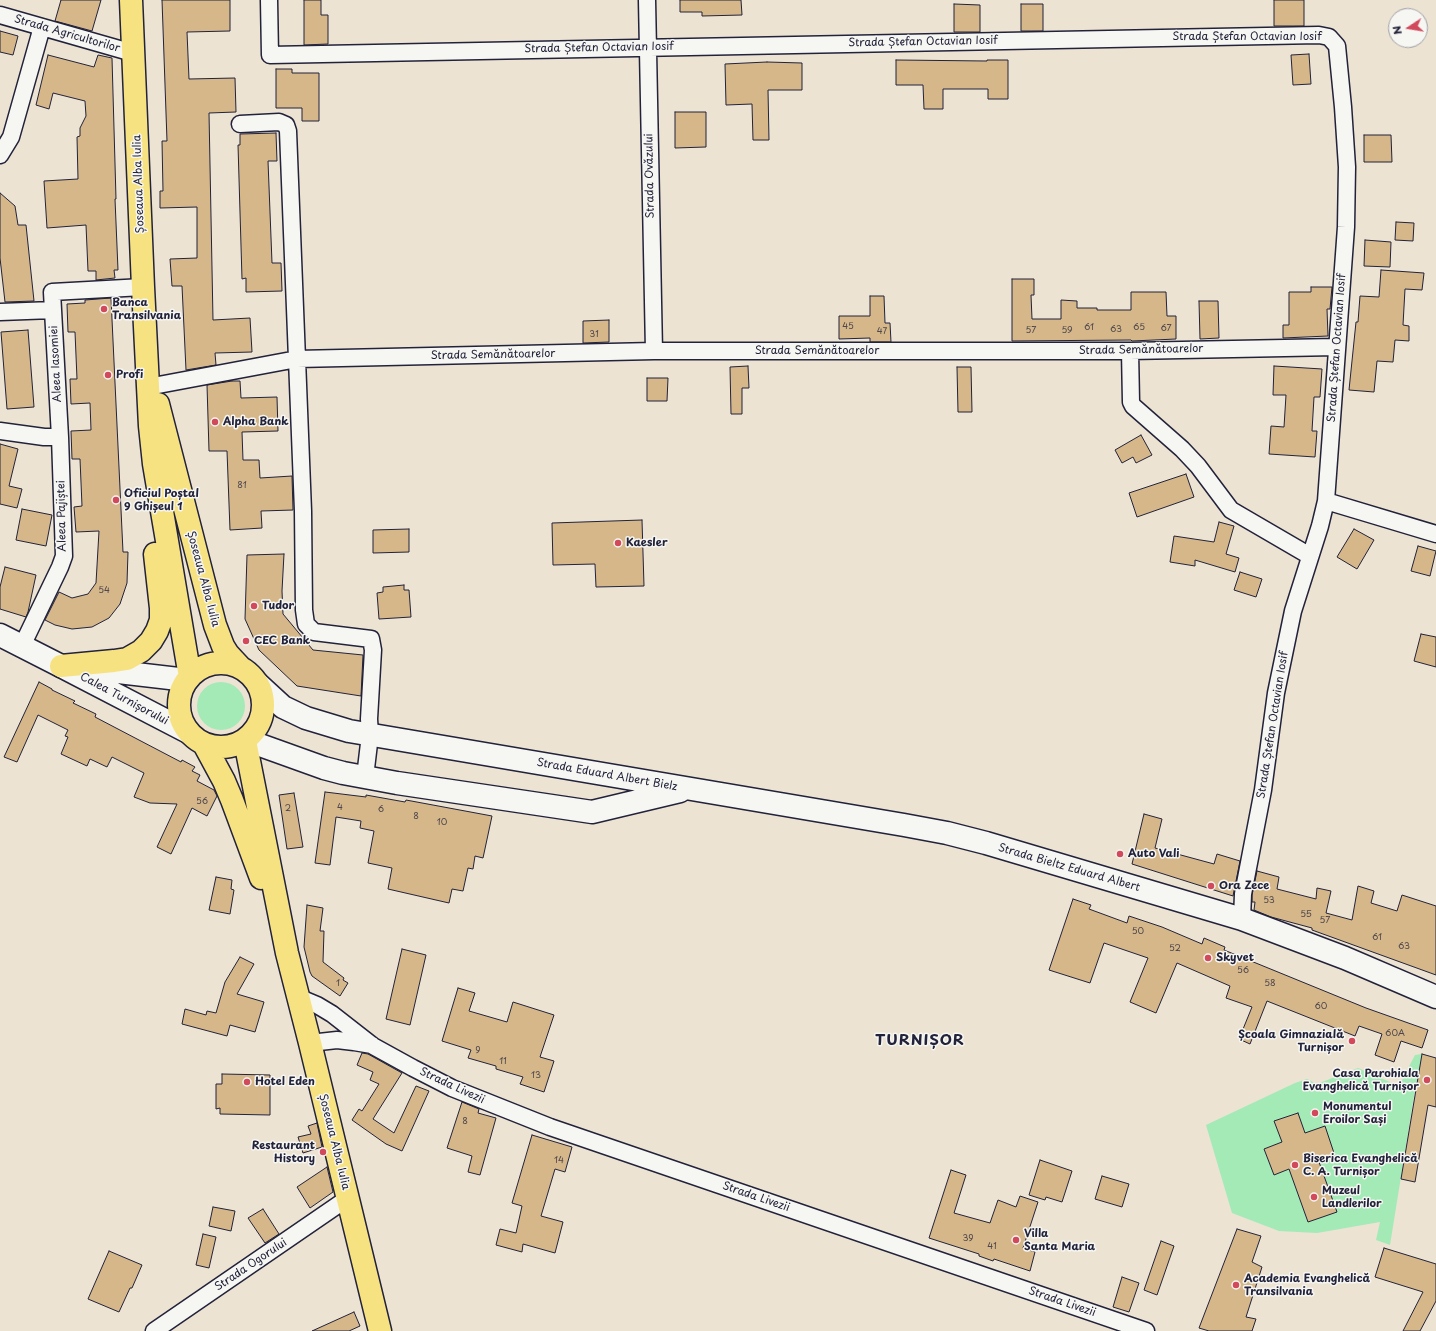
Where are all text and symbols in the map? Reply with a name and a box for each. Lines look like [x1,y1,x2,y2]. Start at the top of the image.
north arrow [1388,8,1428,48]
street label: Strada Agricultorilor [12,13,122,55]
text: N [1388,24,1406,36]
street label: Strada Ștefan Octavian Iosif [1172,30,1322,44]
street label: Strada Ștefan Octavian Iosif [848,34,998,50]
street label: Strada Ștefan Octavian Iosif [524,40,674,56]
street label: Strada Ovăzului [643,133,657,219]
street label: Șoseaua Alba Iulia [131,134,147,234]
street label: Strada Ștefan Octavian Iosif [1325,273,1349,423]
place label: Banca Transilvania [112,296,181,322]
marker: Banca Transilvania [99,304,109,314]
house number: 45 [842,322,854,332]
house number: 61 [1084,323,1094,333]
house number: 65 [1133,323,1145,333]
house number: 67 [1160,324,1172,334]
street label: Aleea Iasomiei [47,325,65,403]
house number: 63 [1110,325,1122,335]
house number: 57 [1026,326,1036,336]
house number: 59 [1061,326,1073,336]
house number: 47 [877,327,887,337]
house number: 31 [589,330,599,340]
street label: Strada Semănătoarelor [1079,342,1203,358]
street label: Strada Semănătoarelor [755,344,879,358]
street label: Strada Semănătoarelor [431,347,555,363]
place label: Profi [116,368,143,382]
marker: Profi [103,370,113,380]
place label: Alpha Bank [223,415,289,429]
marker: Alpha Bank [210,417,220,427]
street label: Aleea Pajiștei [55,480,69,552]
house number: 81 [237,481,247,491]
place label: Oficiul Poștal 9 Ghișeul 1 [124,487,199,513]
marker: Oficiul Poștal 9 Ghișeul 1 [111,495,121,505]
street label: Șoseaua Alba Iulia [184,530,222,628]
place label: Kaesler [626,536,668,550]
marker: Kaesler [613,538,623,548]
house number: 54 [98,586,110,596]
place label: Tudor [262,599,294,613]
marker: Tudor [249,601,259,611]
place label: CEC Bank [254,634,310,648]
marker: CEC Bank [241,636,251,646]
street label: Strada Ștefan Octavian Iosif [1255,650,1291,800]
street label: Calea Turnișorului [78,670,170,728]
street label: Strada Eduard Albert Bielz [536,756,678,794]
house number: 56 [196,797,208,807]
house number: 4 [337,803,343,813]
house number: 2 [285,804,291,814]
house number: 6 [378,805,384,815]
house number: 8 [413,812,419,822]
house number: 10 [437,818,447,828]
street label: Strada Bieltz Eduard Albert [996,841,1142,895]
place label: Auto Vali [1128,847,1179,861]
marker: Auto Vali [1115,849,1125,859]
place label: Ora Zece [1219,879,1269,893]
marker: Ora Zece [1206,881,1216,891]
house number: 53 [1263,896,1275,906]
house number: 55 [1300,910,1312,920]
house number: 57 [1320,916,1330,926]
house number: 50 [1132,927,1144,937]
house number: 61 [1372,933,1382,943]
house number: 63 [1398,942,1410,952]
house number: 52 [1169,944,1181,954]
place label: Skyvet [1216,951,1254,965]
marker: Skyvet [1203,953,1213,963]
house number: 56 [1237,966,1249,976]
house number: 1 [336,979,340,989]
house number: 58 [1264,979,1276,989]
house number: 60 [1315,1002,1327,1012]
place label: Școala Gimnazială Turnișor [1238,1028,1344,1054]
house number: 60A [1385,1029,1405,1039]
district label: TURNIȘOR [876,1032,964,1050]
marker: Școala Gimnazială Turnișor [1347,1036,1357,1046]
house number: 9 [475,1046,481,1056]
house number: 11 [499,1057,507,1067]
street label: Strada Livezii [417,1065,487,1107]
place label: Casa Parohiala Evanghelică Turnișor [1303,1067,1419,1093]
house number: 13 [531,1071,541,1081]
place label: Hotel Eden [255,1075,315,1089]
marker: Casa Parohiala Evanghelică Turnișor [1422,1075,1432,1085]
marker: Hotel Eden [242,1077,252,1087]
street label: Șoseaua Alba Iulia [316,1093,352,1191]
place label: Monumentul Eroilor Sași [1323,1100,1391,1126]
marker: Monumentul Eroilor Sași [1310,1108,1320,1118]
house number: 8 [462,1117,468,1127]
place label: Restaurant History [252,1139,315,1165]
marker: Restaurant History [318,1147,328,1157]
place label: Biserica Evanghelică C. A. Turnișor [1303,1152,1418,1178]
house number: 14 [554,1156,564,1166]
marker: Biserica Evanghelică C. A. Turnișor [1290,1160,1300,1170]
street label: Strada Livezii [721,1179,791,1215]
place label: Muzeul Landlerilor [1322,1184,1382,1210]
marker: Muzeul Landlerilor [1309,1192,1319,1202]
place label: Villa Santa Maria [1024,1227,1095,1253]
house number: 39 [962,1234,974,1244]
marker: Villa Santa Maria [1011,1235,1021,1245]
street label: Strada Ogorului [212,1236,290,1294]
house number: 41 [987,1242,997,1252]
place label: Academia Evanghelică Transilvania [1244,1272,1370,1298]
marker: Academia Evanghelică Transilvania [1231,1280,1241,1290]
street label: Strada Livezii [1027,1284,1097,1320]

